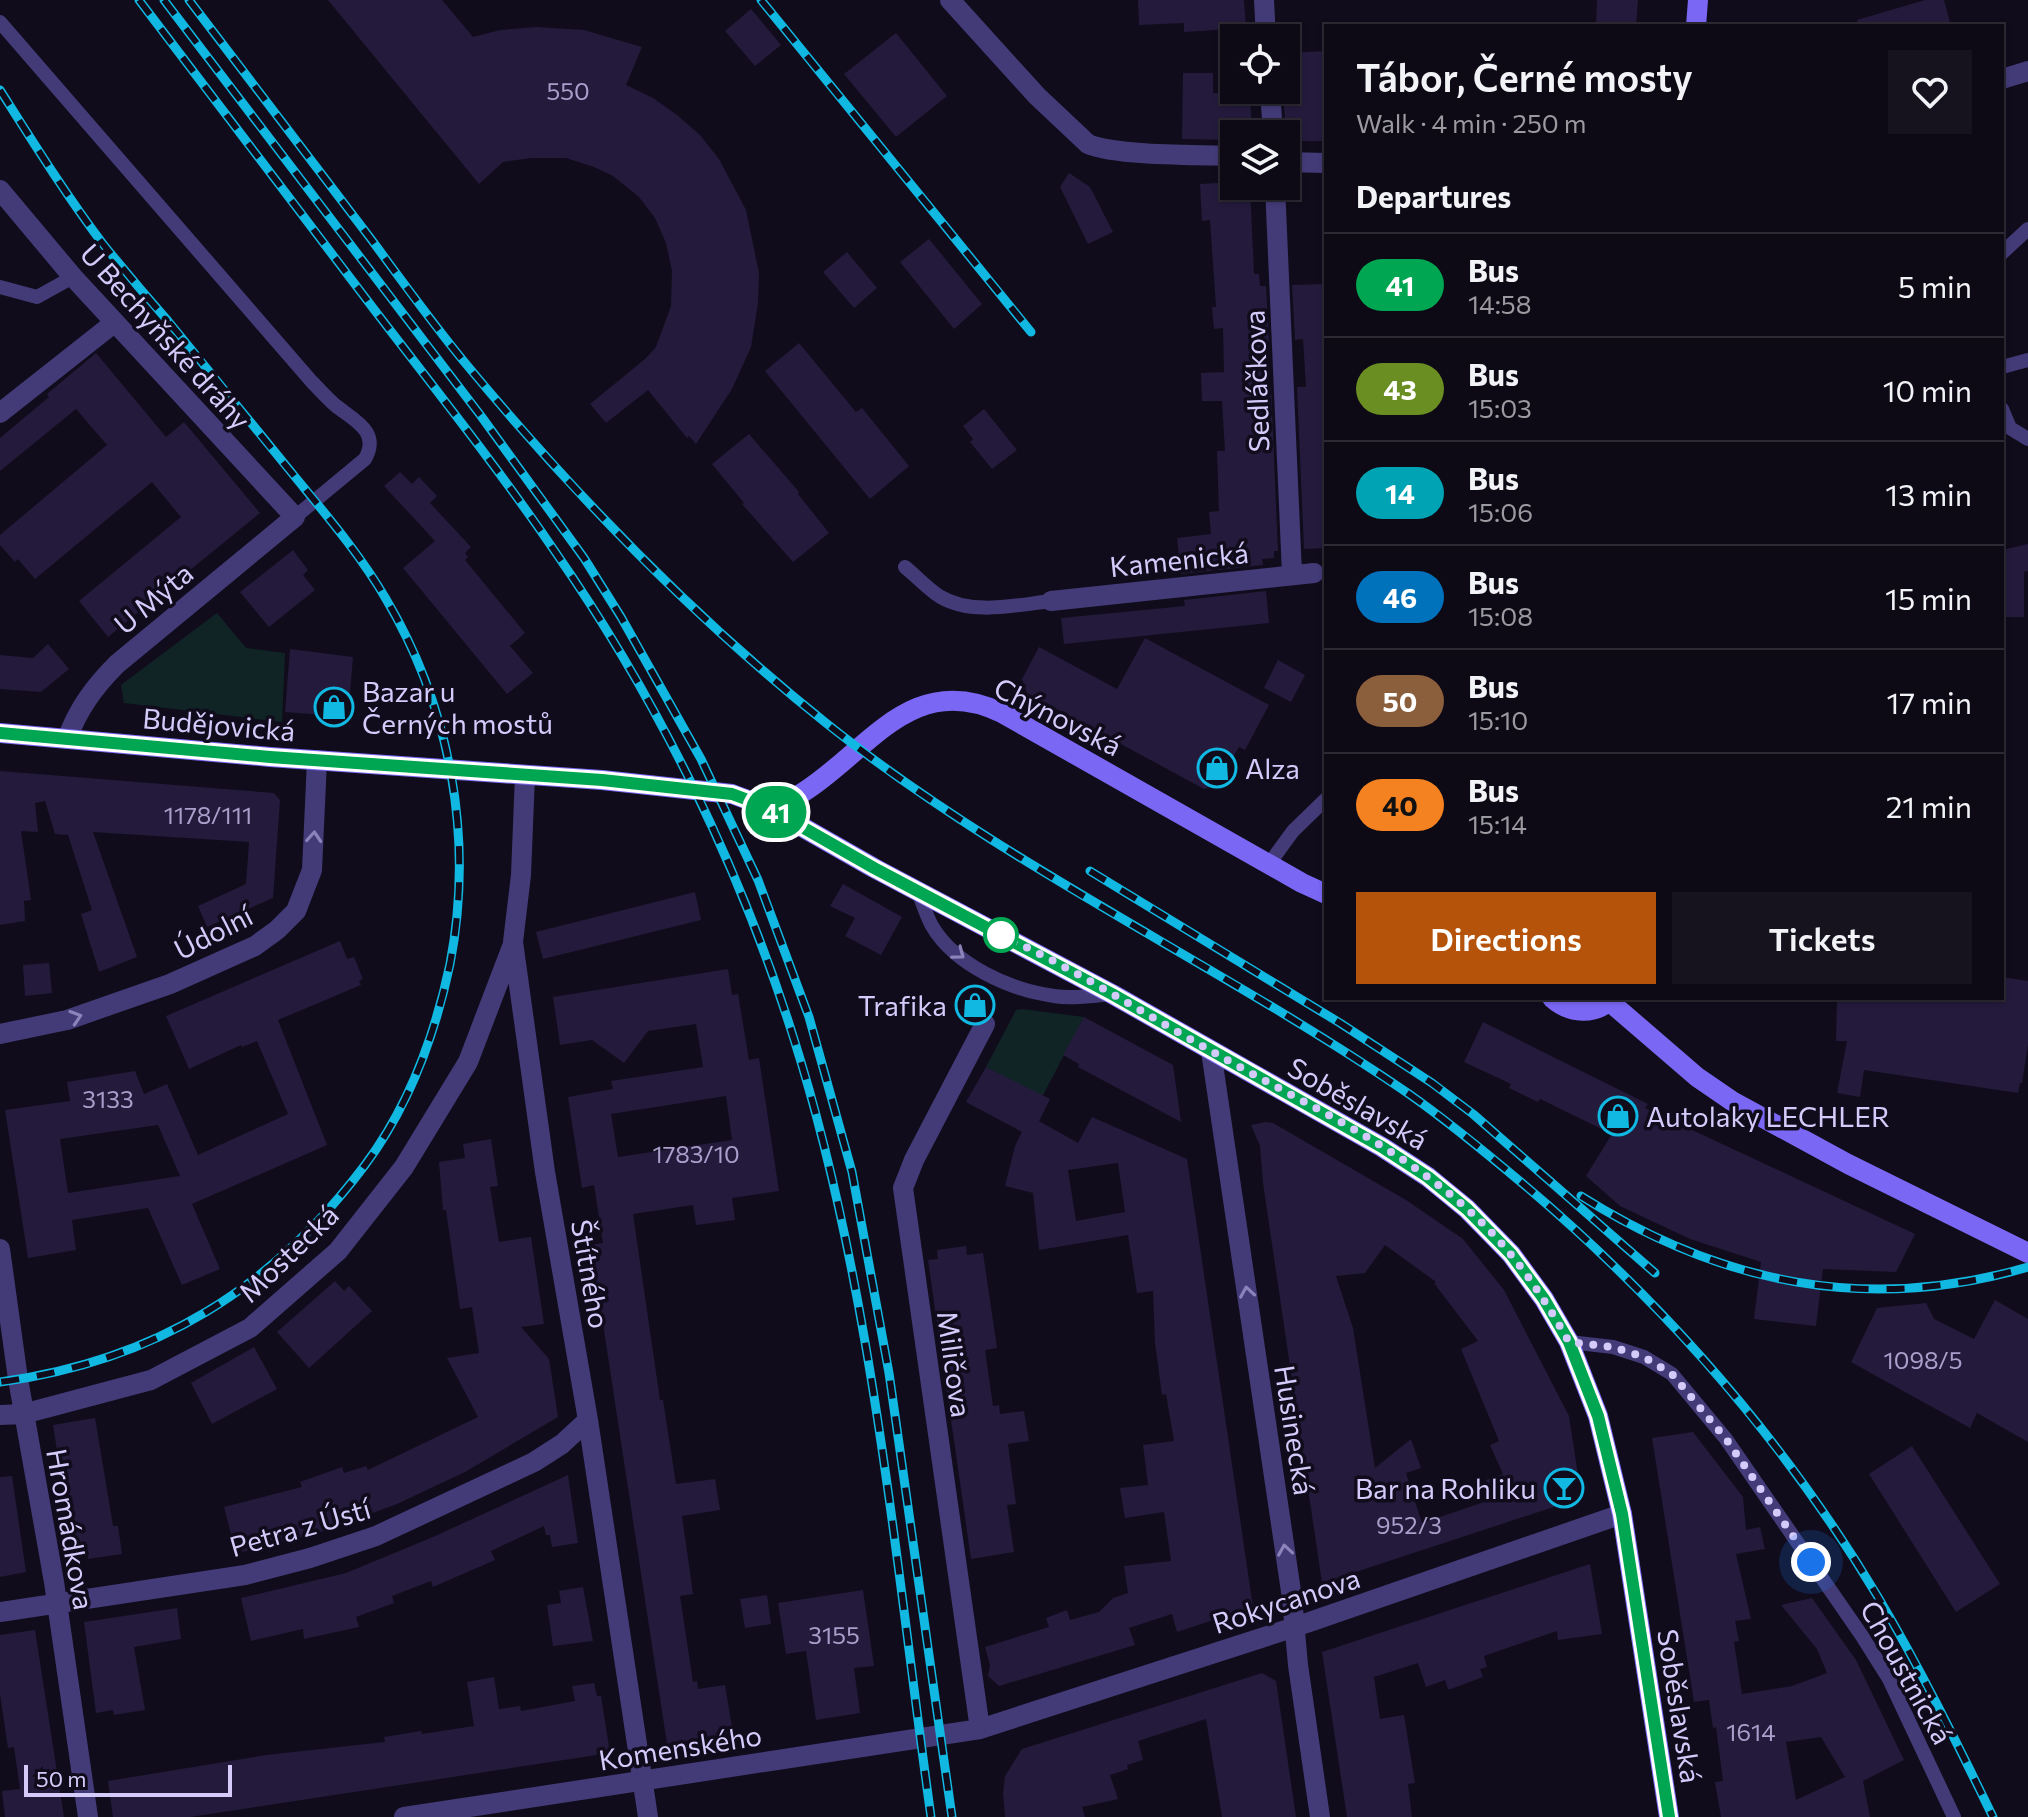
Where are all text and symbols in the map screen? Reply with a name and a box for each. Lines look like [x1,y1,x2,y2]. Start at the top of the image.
map controls [1220,24,1300,200]
button: locate [1220,24,1300,104]
button: heart [1888,50,1972,134]
text: Tábor, Černé mosty [1356,53,1693,100]
house number: 550 [546,76,590,105]
text: Walk · 4 min · 250 m [1356,107,1586,138]
button: layers [1220,120,1300,200]
text: Departures [1356,177,1511,214]
street label: U Bechyňské dráhy [74,236,258,436]
text: Bus [1468,251,1519,288]
text: 5 min [1898,267,1972,304]
text: 41 [1385,268,1415,302]
text: 14:58 [1468,288,1532,319]
street label: Sedláčkova [1237,309,1275,453]
text: Bus [1468,355,1519,392]
text: 10 min [1883,371,1972,408]
text: 43 [1383,372,1417,406]
text: 15:03 [1468,392,1532,423]
text: Bus [1468,459,1519,496]
text: 13 min [1885,475,1972,512]
text: 14 [1385,476,1415,510]
text: 15:06 [1468,496,1533,527]
street label: Kamenická [1108,535,1250,583]
street label: U Mýta [107,555,199,641]
text: Bus [1468,563,1519,600]
text: 15 min [1885,579,1972,616]
text: 46 [1383,580,1417,614]
text: 15:08 [1468,600,1533,631]
text: Bus [1468,667,1519,704]
street label: Chýnovská [989,669,1127,763]
place label: Bazar u Černých mostů [362,674,553,740]
text: 17 min [1887,683,1972,720]
text: 50 [1383,684,1417,718]
shop icon: Bazar u Černých mostů [313,686,355,728]
street label: Budějovická [141,700,297,748]
text: 15:10 [1468,704,1528,735]
shop icon: Alza [1196,747,1238,789]
place label: Alza [1245,751,1300,785]
text: Bus [1468,771,1519,808]
line badge: 41 [740,786,812,838]
text: 21 min [1886,787,1972,824]
text: 40 [1382,788,1418,822]
text: 41 [761,795,791,829]
house number: 1178/111 [164,800,252,829]
text: 15:14 [1468,808,1527,839]
one-way arrow [305,830,322,843]
button: Directions [1356,892,1656,984]
button: Tickets [1672,892,1972,984]
street label: Údolní [168,897,259,966]
unlabelled marker [984,918,1018,952]
one-way arrow [950,945,965,959]
shop icon: Trafika [954,984,996,1026]
place label: Trafika [858,988,947,1022]
one-way arrow [68,1010,82,1026]
street label: Soběslavská [1282,1049,1434,1157]
house number: 3133 [82,1084,134,1113]
shop icon: Autolaky LECHLER [1597,1095,1639,1137]
place label: Autolaky LECHLER [1646,1099,1890,1133]
house number: 1783/10 [652,1139,740,1168]
street label: Mostecká [231,1197,345,1309]
street label: Štítného [565,1217,617,1331]
one-way arrow [1239,1286,1256,1299]
street label: Miličova [931,1309,979,1419]
house number: 1098/5 [1883,1345,1963,1374]
street label: Husinecká [1268,1363,1322,1497]
street label: Hromádkova [40,1446,102,1612]
bar icon: Bar na Rohliku [1543,1467,1585,1509]
place label: Bar na Rohliku [1355,1471,1536,1505]
street label: Petra z Ústí [226,1490,375,1563]
house number: 952/3 [1376,1510,1442,1539]
your location [1791,1542,1831,1582]
one-way arrow [1277,1543,1294,1556]
street label: Rokycanova [1208,1560,1364,1640]
street label: Choustnická [1854,1594,1960,1750]
house number: 3155 [808,1620,860,1649]
street label: Soběslavská [1651,1627,1709,1785]
street label: Komenského [596,1717,764,1777]
house number: 1614 [1726,1717,1776,1746]
scale bar [24,1761,232,1797]
text: 50 m [36,1765,86,1792]

